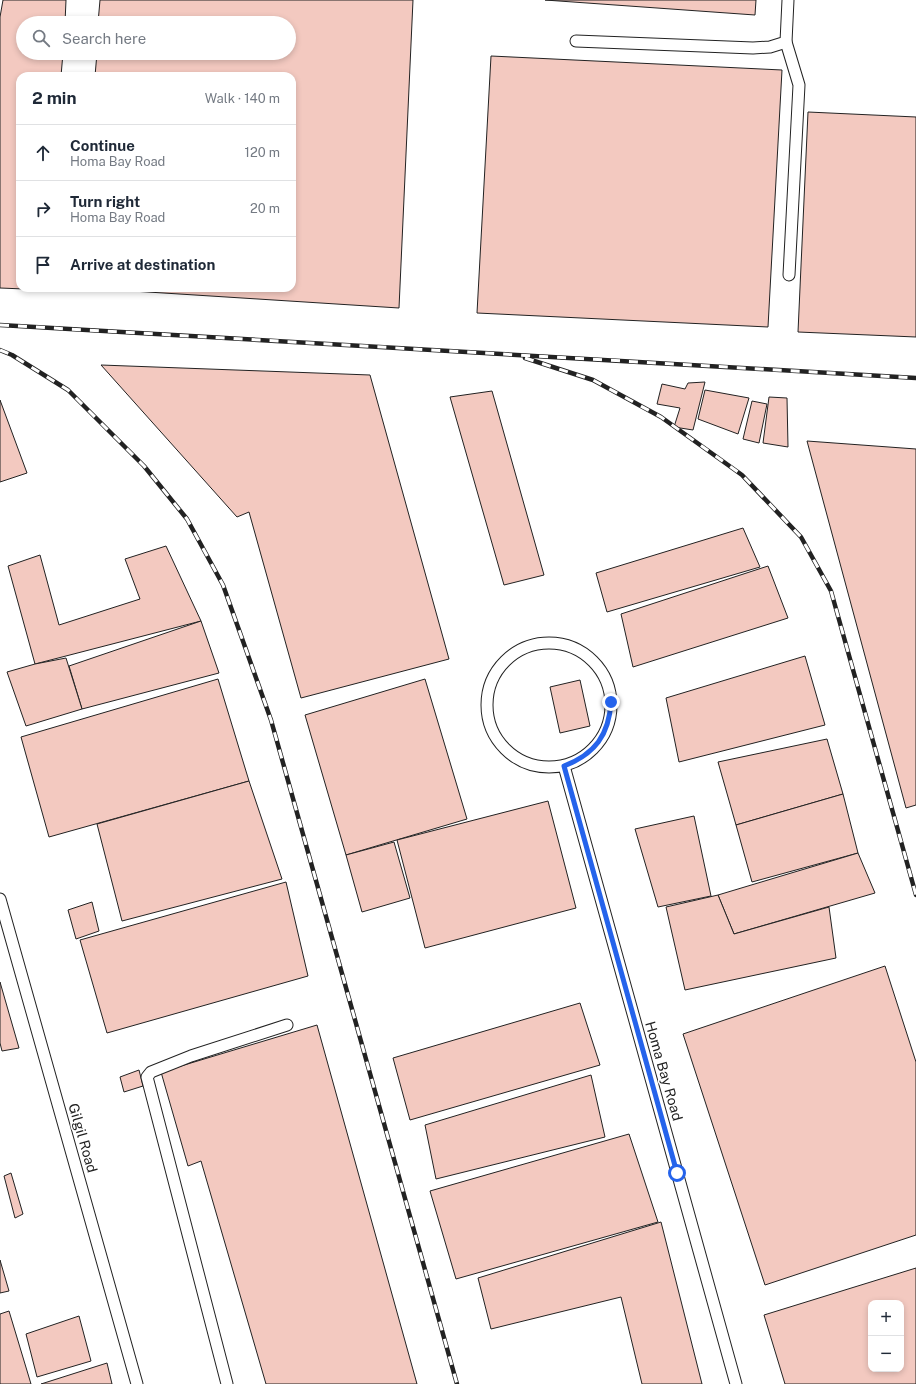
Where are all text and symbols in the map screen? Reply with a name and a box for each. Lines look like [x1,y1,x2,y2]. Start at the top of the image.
search box [16,16,296,60]
icon: search [30,27,52,49]
text: Search here [62,30,146,47]
text: 2 min [32,88,77,108]
text: Walk · 140 m [205,91,280,106]
text: Continue [70,137,135,154]
icon: ahead [32,142,54,164]
text: 120 m [245,145,280,160]
text: Homa Bay Road [70,154,165,169]
text: Turn right [70,193,140,210]
icon: right [32,198,54,220]
text: 20 m [250,201,280,216]
text: Homa Bay Road [70,210,165,225]
icon: arrive [32,254,54,276]
text: Arrive at destination [70,256,215,273]
route end [602,693,620,711]
street label: Homa Bay Road [642,1019,686,1123]
street label: Gilgil Road [65,1102,101,1174]
route start [668,1164,686,1182]
map controls [868,1300,904,1372]
button: + [868,1300,904,1336]
button: − [868,1336,904,1372]

